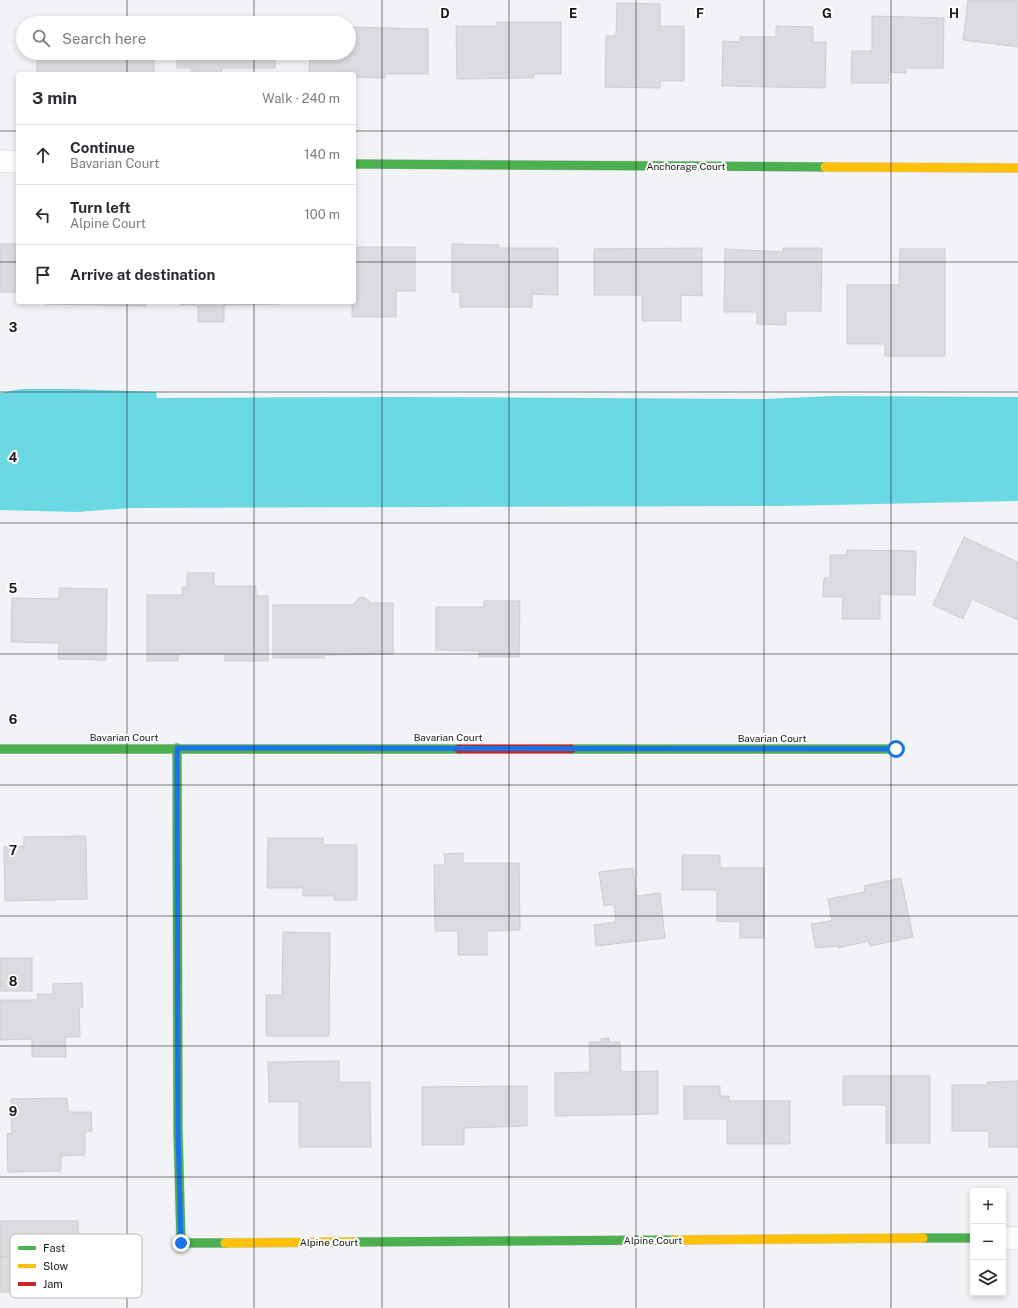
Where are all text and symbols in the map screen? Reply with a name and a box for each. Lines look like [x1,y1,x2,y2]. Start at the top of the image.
text: D [440,6,450,21]
text: E [569,6,577,21]
text: F [696,6,704,21]
text: G [822,6,832,21]
text: H [949,6,959,21]
search box [16,16,356,60]
icon: search [30,27,52,49]
text: Search here [62,30,146,47]
text: 3 min [32,88,77,108]
text: Walk · 240 m [262,91,340,106]
text: Continue [70,139,135,156]
icon: ahead [32,144,54,166]
text: 140 m [304,147,340,162]
text: Bavarian Court [70,156,159,171]
street label: Anchorage Court [646,160,726,172]
text: Turn left [70,199,131,216]
icon: left [32,204,54,226]
text: 100 m [304,207,340,222]
text: Alpine Court [70,216,146,231]
icon: arrive [32,264,54,286]
text: Arrive at destination [70,266,215,283]
text: 3 [9,320,18,335]
text: 4 [9,450,18,465]
text: 5 [9,581,18,596]
text: 6 [9,712,18,727]
street label: Bavarian Court [90,731,158,743]
street label: Bavarian Court [414,731,482,743]
street label: Bavarian Court [738,732,806,744]
route start [887,740,905,758]
text: 7 [9,843,17,858]
text: 8 [9,974,18,989]
text: 9 [9,1104,17,1119]
map controls [970,1188,1006,1296]
button: + [970,1188,1006,1224]
button: − [970,1224,1006,1260]
legend [10,1234,142,1298]
route end [172,1234,190,1252]
street label: Alpine Court [624,1234,682,1246]
street label: Alpine Court [300,1236,358,1248]
text: Fast [43,1242,65,1254]
text: Slow [43,1260,69,1272]
button: layers [970,1260,1006,1296]
text: Jam [43,1278,63,1290]

